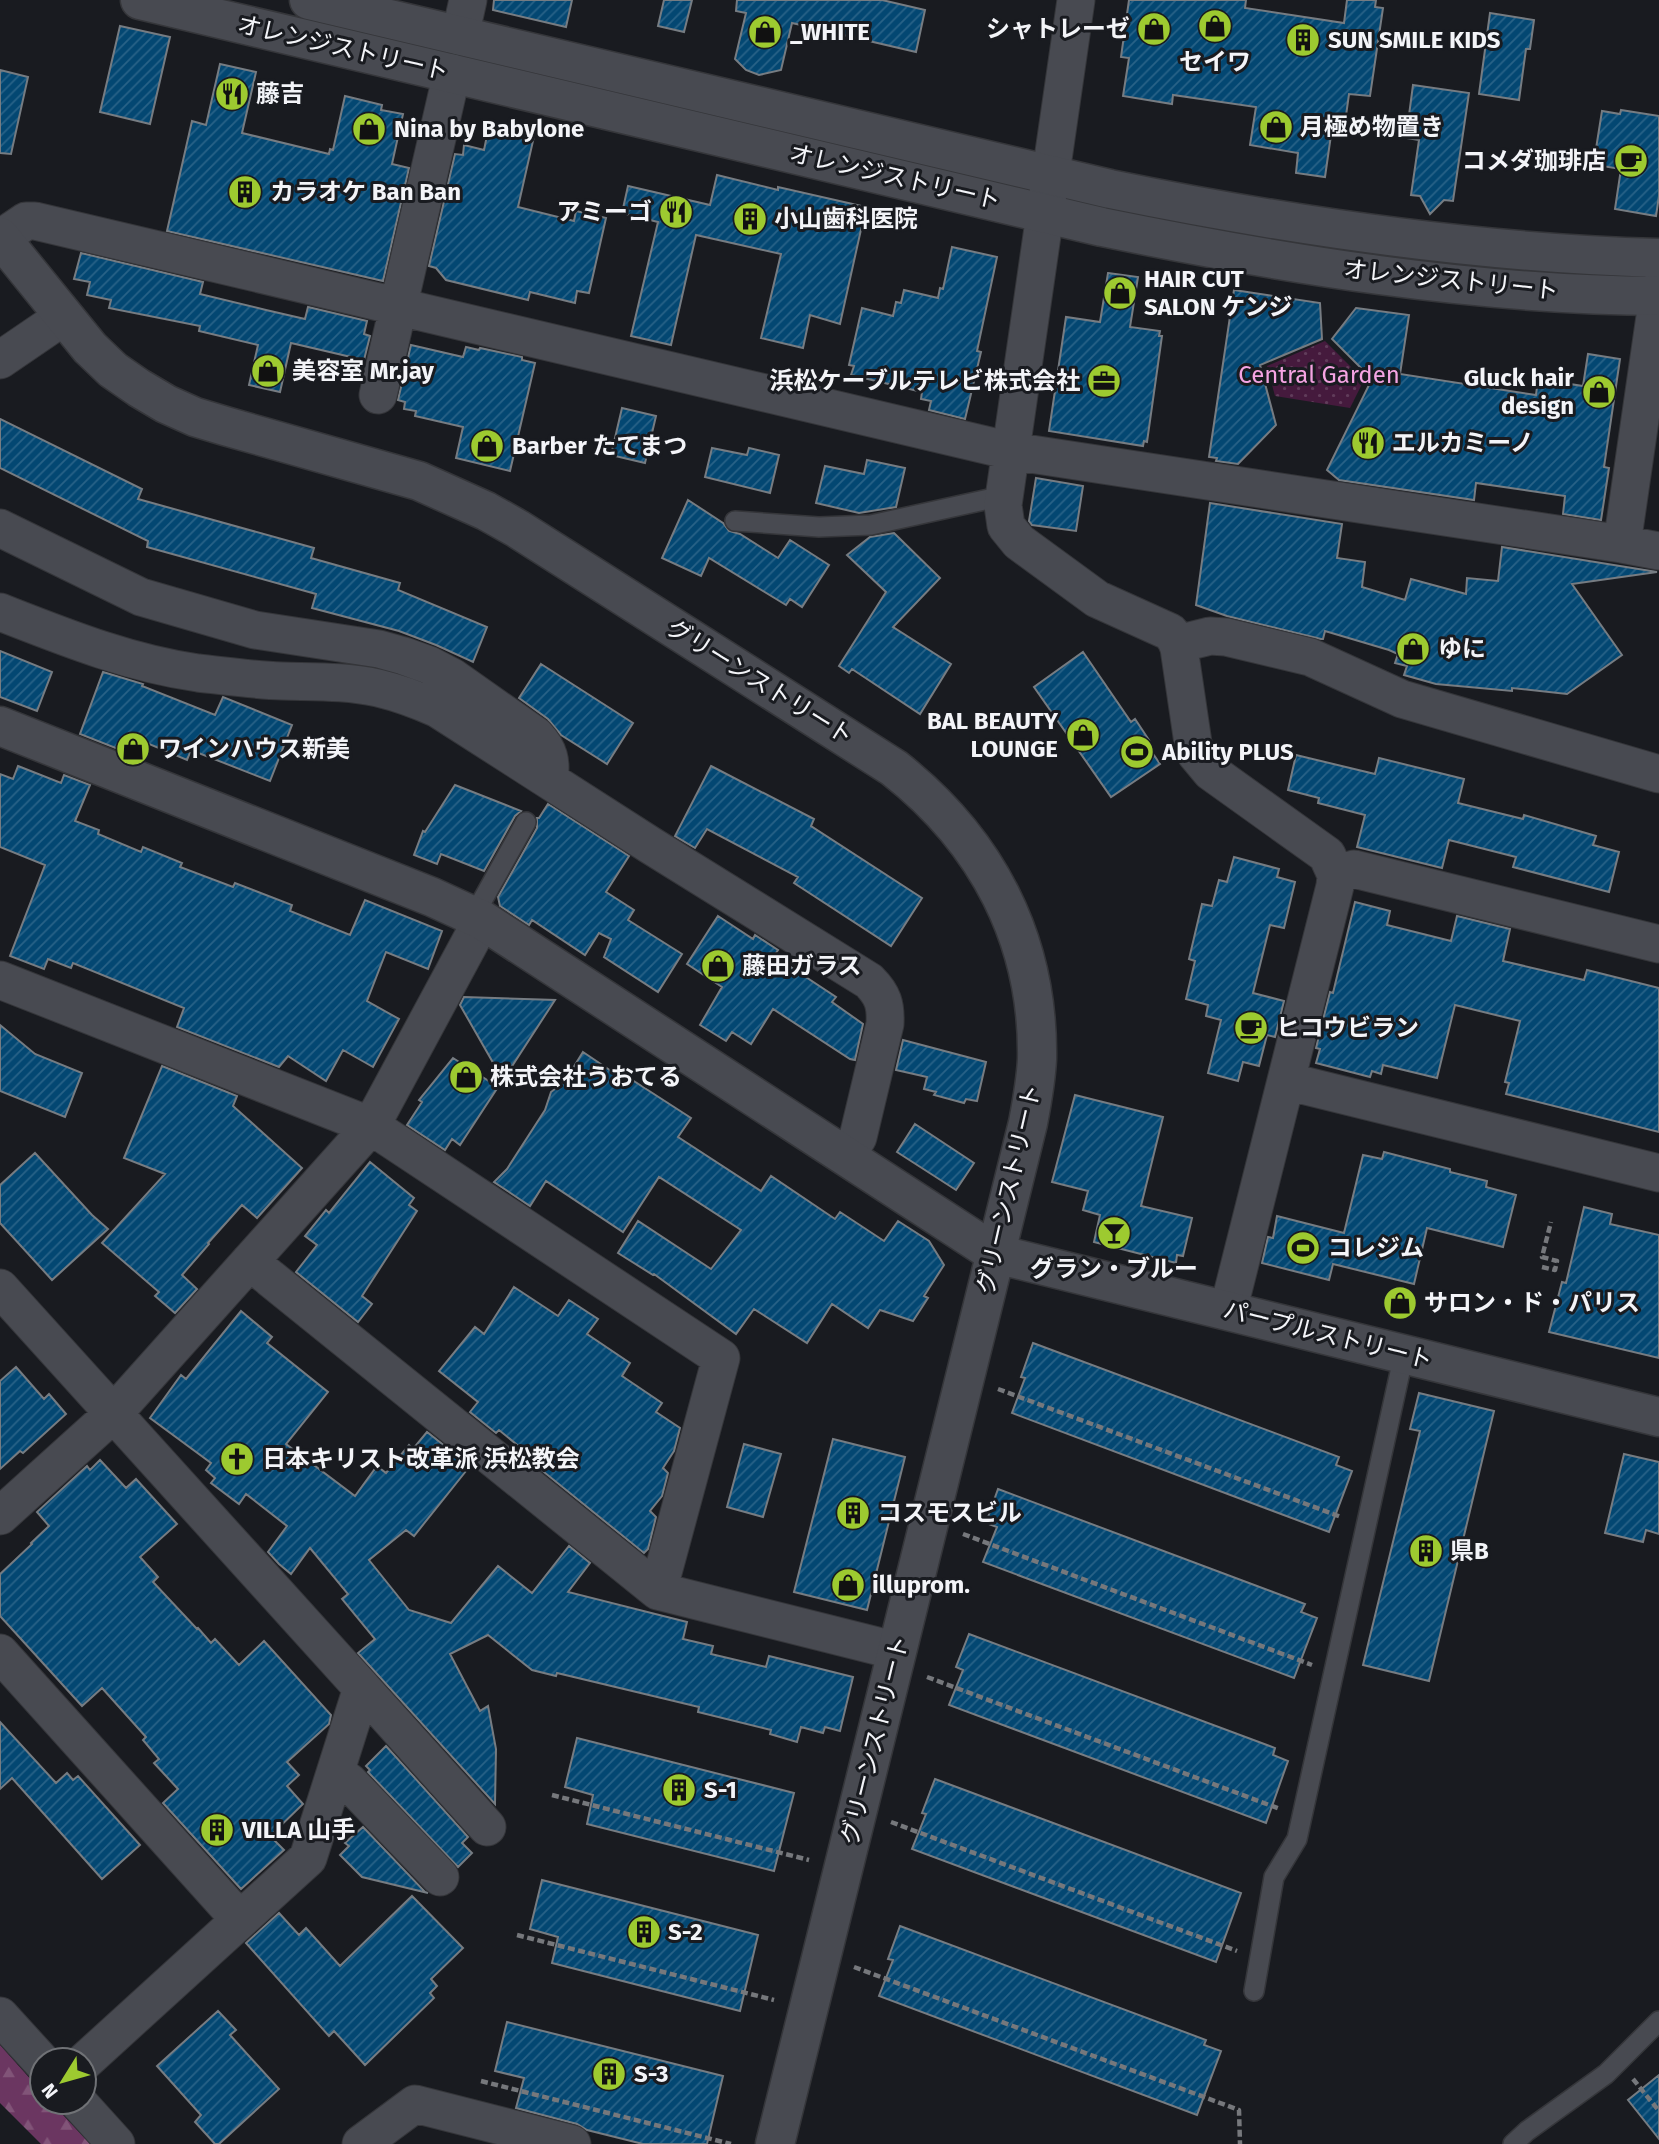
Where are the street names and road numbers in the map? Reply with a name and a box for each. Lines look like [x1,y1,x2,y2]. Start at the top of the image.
street label: オレンジストリート [235,10,451,86]
street label: オレンジストリート [787,139,1003,215]
street label: オレンジストリート [1342,255,1560,305]
street label: グリーンストリート [662,613,858,751]
street label: グリーンストリート [971,1081,1047,1297]
street label: パープルストリート [1221,1295,1435,1375]
street label: グリーンストリート [835,1633,915,1847]

